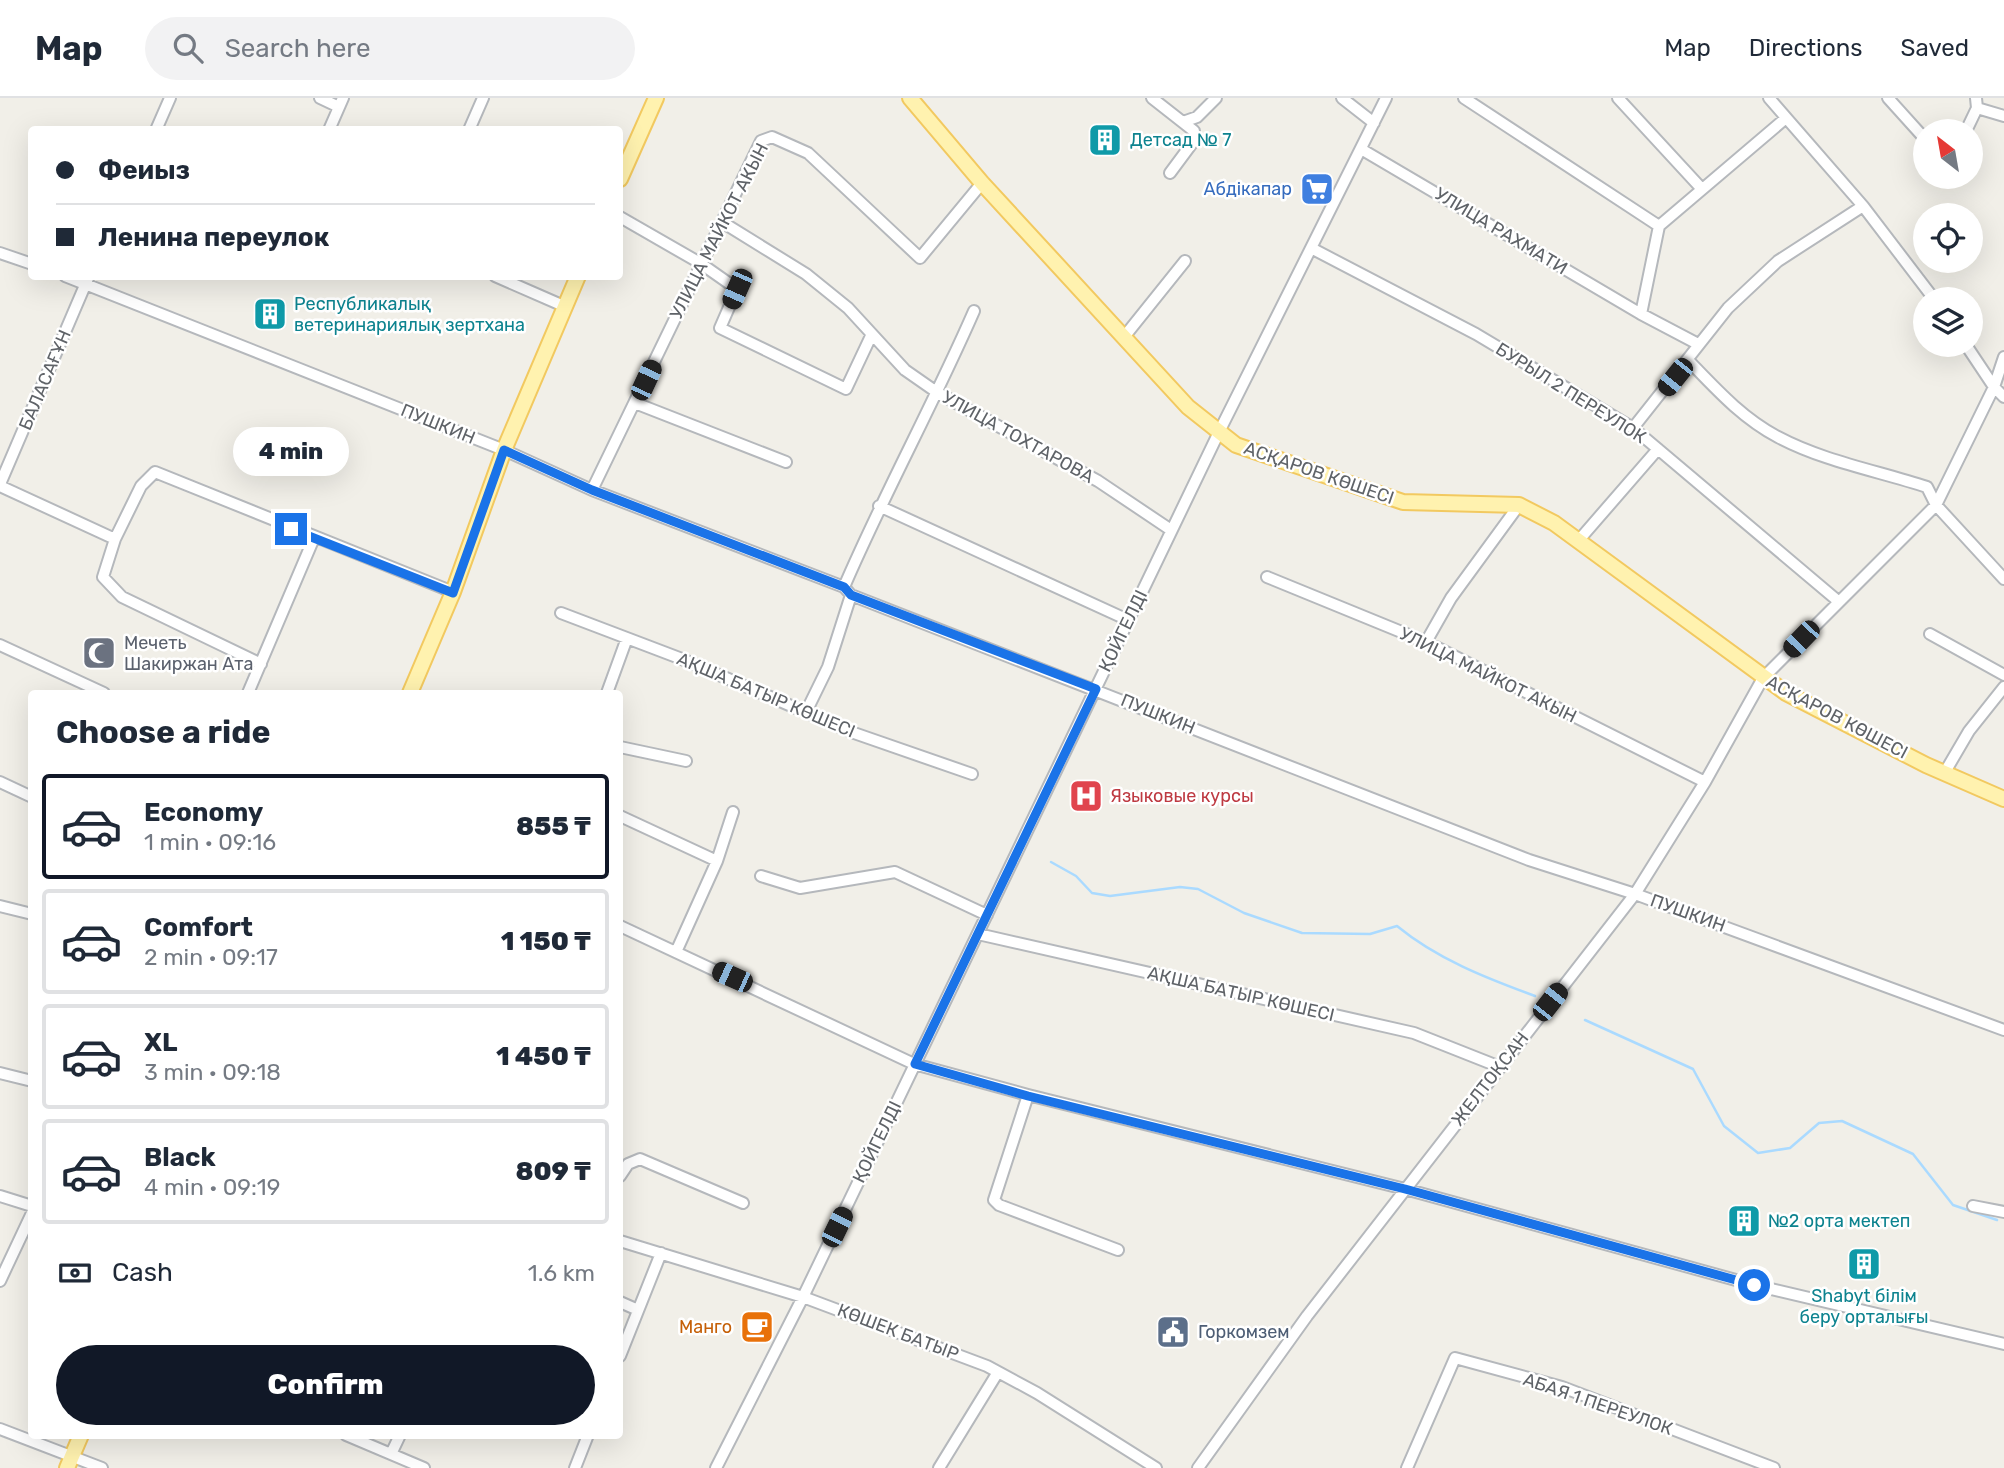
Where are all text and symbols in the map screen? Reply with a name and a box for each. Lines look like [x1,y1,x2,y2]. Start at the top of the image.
search box [145,17,635,80]
text: Map [35,29,103,68]
icon: search [169,29,207,67]
text: Search here [225,33,370,64]
text: Map [1664,34,1711,62]
text: Directions [1749,34,1862,62]
text: Saved [1900,34,1969,62]
north arrow [1913,119,1983,189]
map controls [1913,119,1983,357]
building icon: Детсад № 7 [1086,121,1124,159]
place label: Детсад № 7 [1130,129,1232,151]
street label: УЛИЦА МАЙКОТ АКЫН [665,139,773,323]
text: Феиыз [98,155,190,186]
supermarket icon: Абдiкапар [1298,170,1336,208]
place label: Абдiкапар [1203,178,1292,200]
street label: УЛИЦА РАХМАТИ [1431,183,1571,279]
button: locate [1913,203,1983,273]
text: Ленина переулок [98,222,329,253]
car [719,266,756,312]
button: layers [1913,287,1983,357]
place label: Республикалық ветеринариялық зертхана [294,293,525,336]
building icon: Республикалық ветеринариялық зертхана [251,295,289,333]
street label: БАЛАСАҒҰН [14,327,76,433]
street label: БУРЫЛ 2 ПЕРЕУЛОК [1492,338,1650,448]
car [1654,354,1697,400]
car [628,357,665,403]
street label: УЛИЦА ТОХТАРОВА [938,386,1098,488]
street label: ПУШКИН [398,399,478,449]
callout: 4 min [233,428,349,476]
text: 4 min [259,437,323,465]
street label: АСҚАРОВ КӨШЕСІ [1241,437,1397,509]
route end [275,513,307,545]
street label: ҚОЙГЕЛДІ [1094,586,1152,676]
car [1779,617,1824,661]
street label: УЛИЦА МАЙКОТ АКЫН [1396,622,1580,728]
place label: Мечеть Шакиржан Ата [124,632,253,675]
mosque icon: Мечеть Шакиржан Ата [80,634,118,672]
street label: АҚША БАТЫР КӨШЕСІ [674,648,858,742]
street label: АСҚАРОВ КӨШЕСІ [1763,670,1911,764]
street label: ПУШКИН [1118,689,1198,739]
text: Choose a ride [56,713,270,751]
hospital icon: Языковые курсы [1067,777,1105,815]
place label: Языковые курсы [1110,785,1254,807]
icon: car [60,795,123,858]
text: Economy [144,797,263,828]
text: 855 ₸ [516,811,591,842]
text: 1 min · 09:16 [144,828,276,856]
street label: ПУШКИН [1647,889,1729,937]
icon: car [60,910,123,973]
text: Comfort [144,912,253,943]
text: 1 150 ₸ [501,926,591,957]
text: 2 min · 09:17 [144,943,278,971]
car [709,959,756,995]
street label: АҚША БАТЫР КӨШЕСІ [1145,962,1337,1026]
car [1529,979,1572,1025]
icon: car [60,1025,123,1088]
text: XL [144,1027,177,1058]
street label: ЖЕЛТОҚСАН [1447,1028,1533,1130]
text: 1 450 ₸ [496,1041,591,1072]
text: 3 min · 09:18 [144,1058,281,1086]
street label: ҚОЙГЕЛДІ [848,1097,906,1187]
icon: car [60,1140,123,1203]
text: Black [144,1142,216,1173]
text: 809 ₸ [515,1156,591,1187]
text: 4 min · 09:19 [144,1173,280,1201]
building icon: №2 орта мектеп [1725,1202,1763,1240]
car [819,1204,856,1250]
place label: №2 орта мектеп [1768,1210,1910,1232]
building icon: Shabyt білім беру орталығы [1845,1245,1883,1283]
icon: cash [56,1254,94,1292]
text: Cash [112,1257,173,1288]
text: 1.6 km [528,1259,595,1287]
route start [1738,1269,1770,1301]
place label: Shabyt білім беру орталығы [1799,1285,1929,1328]
street label: КӨШЕК БАТЫР [834,1299,962,1365]
cafe icon: Манго [738,1308,776,1346]
public building icon: Горкомзем [1154,1313,1192,1351]
place label: Манго [679,1316,732,1338]
place label: Горкомзем [1198,1321,1290,1343]
button: Confirm [56,1345,595,1425]
street label: АБАЯ 1 ПЕРЕУЛОК [1520,1368,1676,1440]

